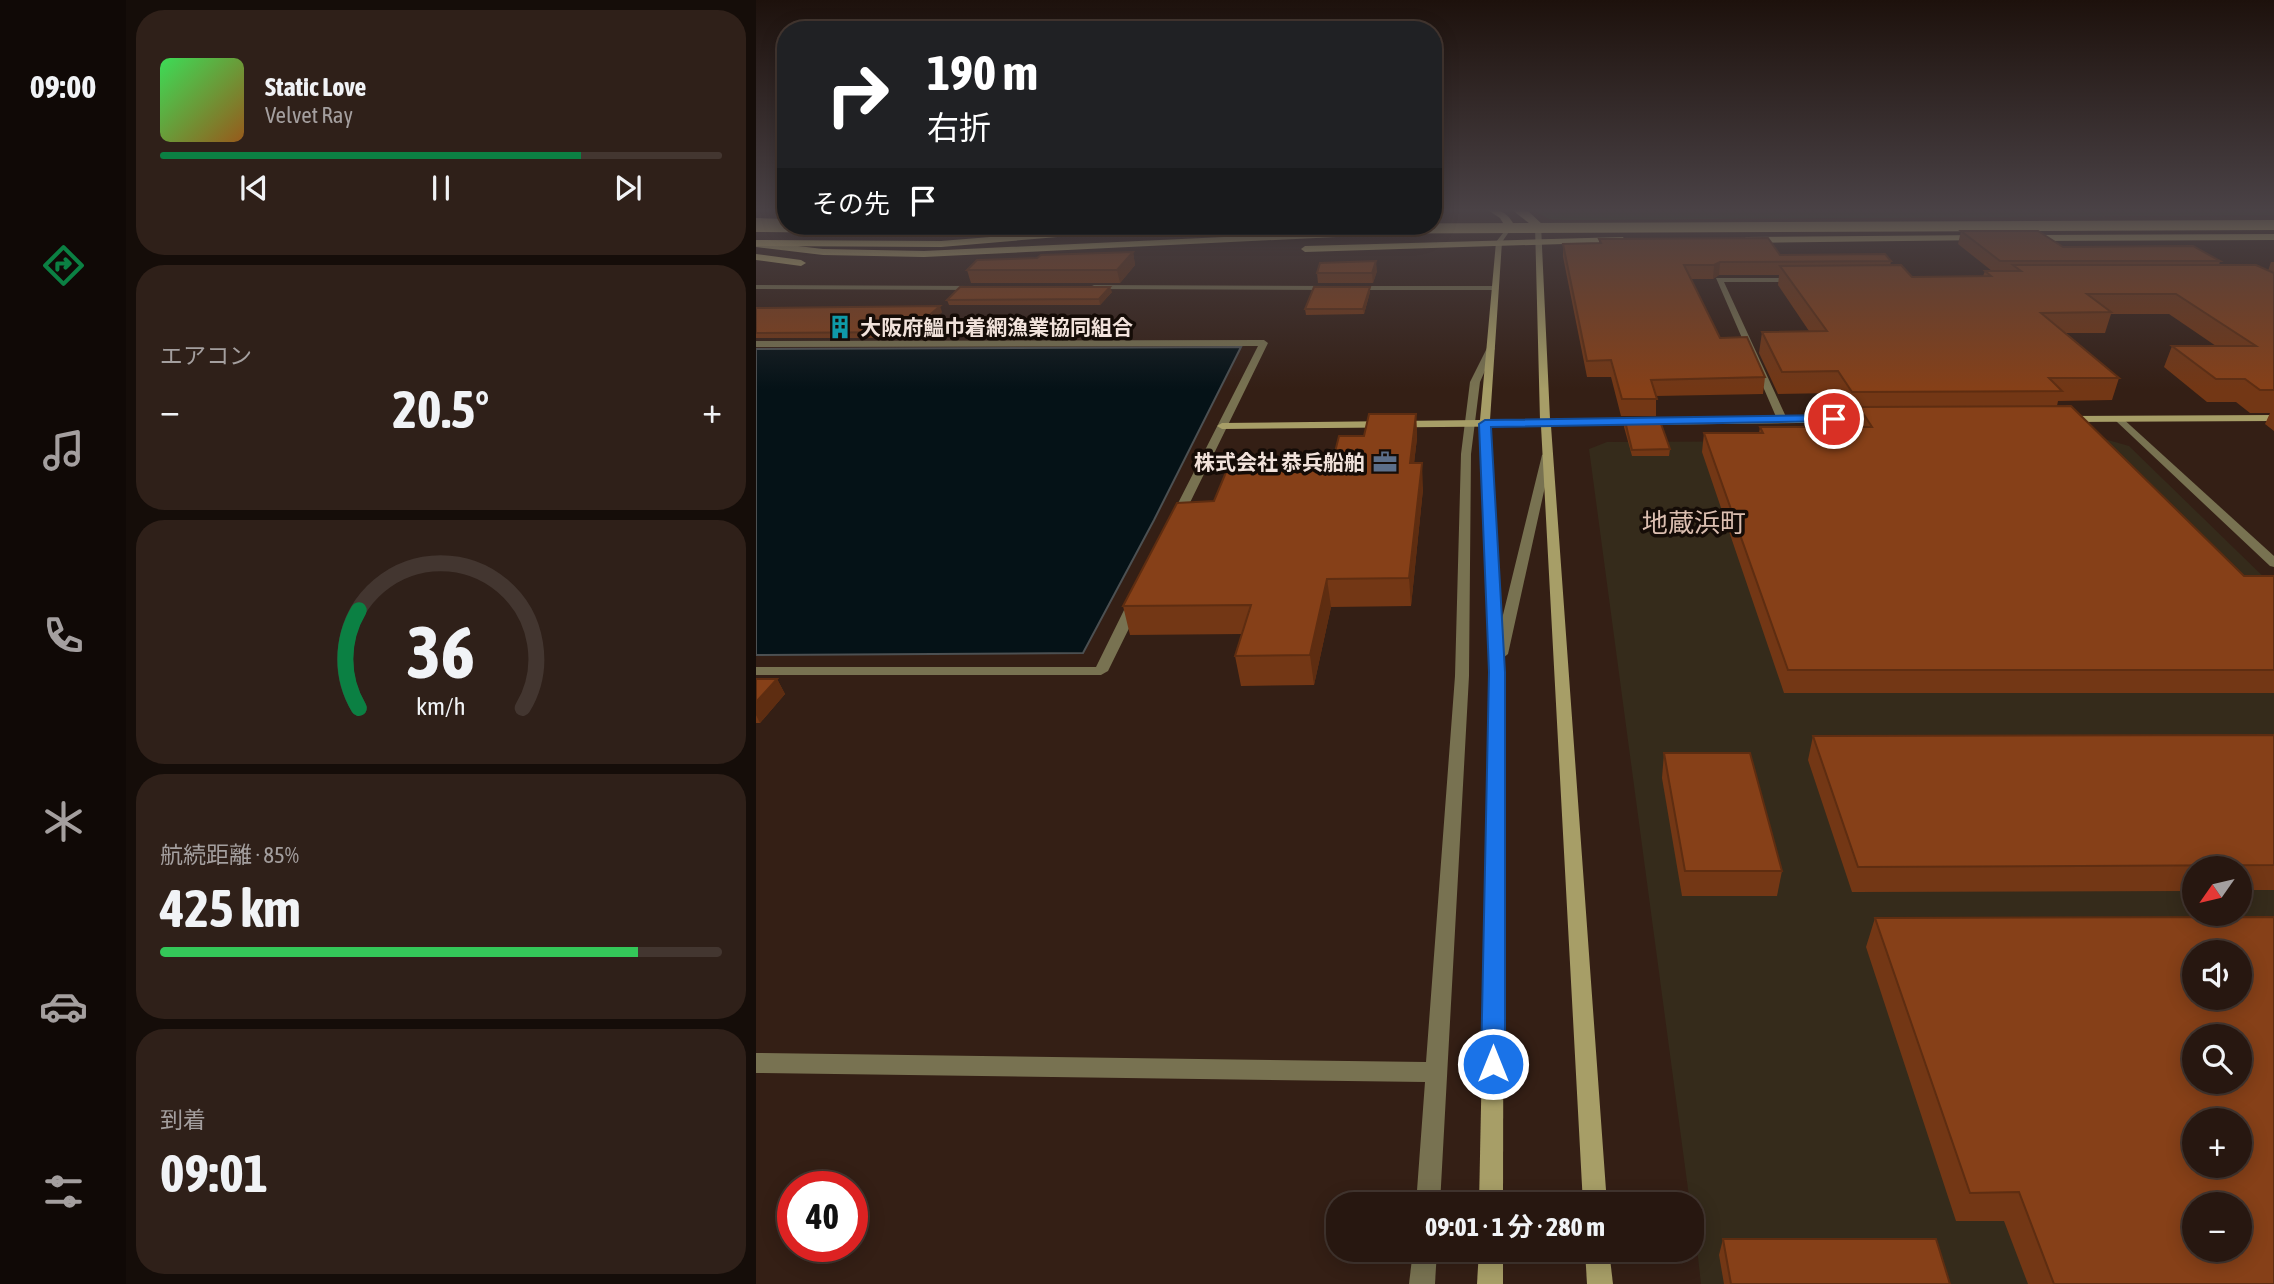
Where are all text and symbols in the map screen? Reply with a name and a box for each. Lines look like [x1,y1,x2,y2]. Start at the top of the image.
text: 190 m [927,44,1038,100]
icon: right [812,49,903,140]
text: 09:00 [30,68,96,105]
text: Static Love [265,72,366,102]
text: Velvet Ray [265,102,353,128]
text: 右折 [927,109,991,146]
icon: previous [235,169,273,207]
icon: pause [422,169,460,207]
icon: next [609,169,647,207]
icon: arrive [904,182,942,220]
text: その先 [812,189,890,219]
icon: directions [39,241,88,290]
building icon: 大阪府鰮巾着網漁業協同組合 [826,313,854,341]
place label: 大阪府鰮巾着網漁業協同組合 [860,315,1133,339]
text: エアコン [160,343,252,369]
text: 20.5° [393,379,489,439]
text: − [160,388,180,431]
text: + [702,388,722,431]
pin [1804,389,1864,449]
icon: arrive [1815,400,1853,438]
icon: music [39,426,88,475]
office icon: 株式会社 恭兵船舶 [1371,448,1399,476]
place label: 株式会社 恭兵船舶 [1194,450,1365,474]
district label: 地蔵浜町 [1642,508,1746,538]
text: 36 [407,610,475,693]
icon: phone [39,611,88,660]
text: km/h [416,692,466,720]
icon: climate [39,797,88,846]
text: 航続距離 · 85% [160,842,299,868]
north arrow [2182,856,2252,926]
map controls [2182,856,2252,1262]
text: 425 km [160,878,301,938]
button: sound [2182,940,2252,1010]
icon: car [39,982,88,1031]
button: search [2182,1024,2252,1094]
position arrow [1456,1027,1530,1101]
text: 到着 [160,1107,206,1133]
button: + [2182,1108,2252,1178]
text: 09:01 [160,1143,268,1203]
icon: filters [39,1167,88,1216]
speed limit sign: 40 [777,1171,868,1262]
button: − [2182,1192,2252,1262]
text: 09:01 · 1 分 · 280 m [1425,1212,1605,1242]

